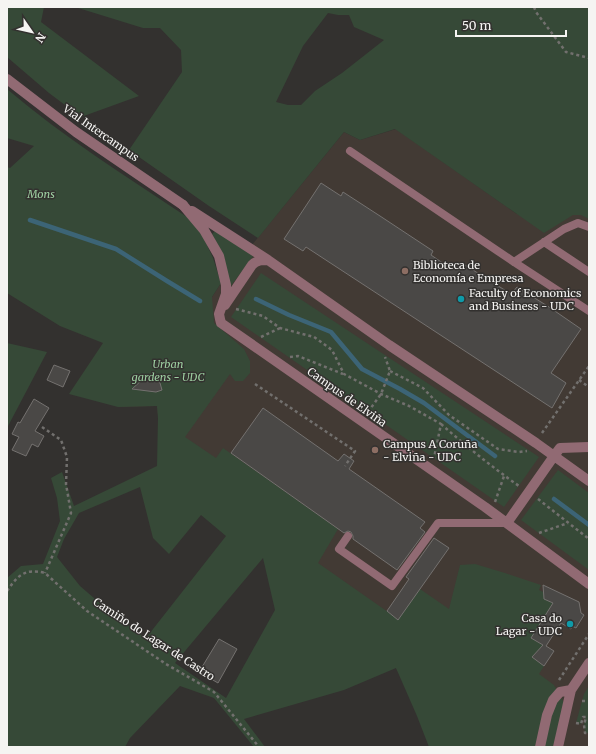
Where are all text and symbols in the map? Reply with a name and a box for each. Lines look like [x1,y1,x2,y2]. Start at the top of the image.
north arrow [12,12,52,52]
scale bar [456,12,566,38]
text: 50 m [462,18,491,33]
text: N [32,30,49,45]
street label: Vial Intercampus [60,101,142,164]
park label: Mons [26,187,55,201]
place label: Biblioteca de Economía e Empresa [413,258,523,285]
marker: Biblioteca de Economía e Empresa [400,266,410,276]
place label: Faculty of Economics and Business - UDC [469,286,581,313]
marker: Faculty of Economics and Business - UDC [456,294,466,304]
park label: Urban gardens - UDC [132,357,204,384]
street label: Campus de Elviña [304,364,390,430]
place label: Campus A Coruña - Elviña - UDC [383,437,477,464]
marker: Campus A Coruña - Elviña - UDC [370,445,380,455]
street label: Camiño do Lagar de Castro [91,595,218,684]
place label: Casa do Lagar - UDC [496,611,563,638]
marker: Casa do Lagar - UDC [565,619,575,629]

